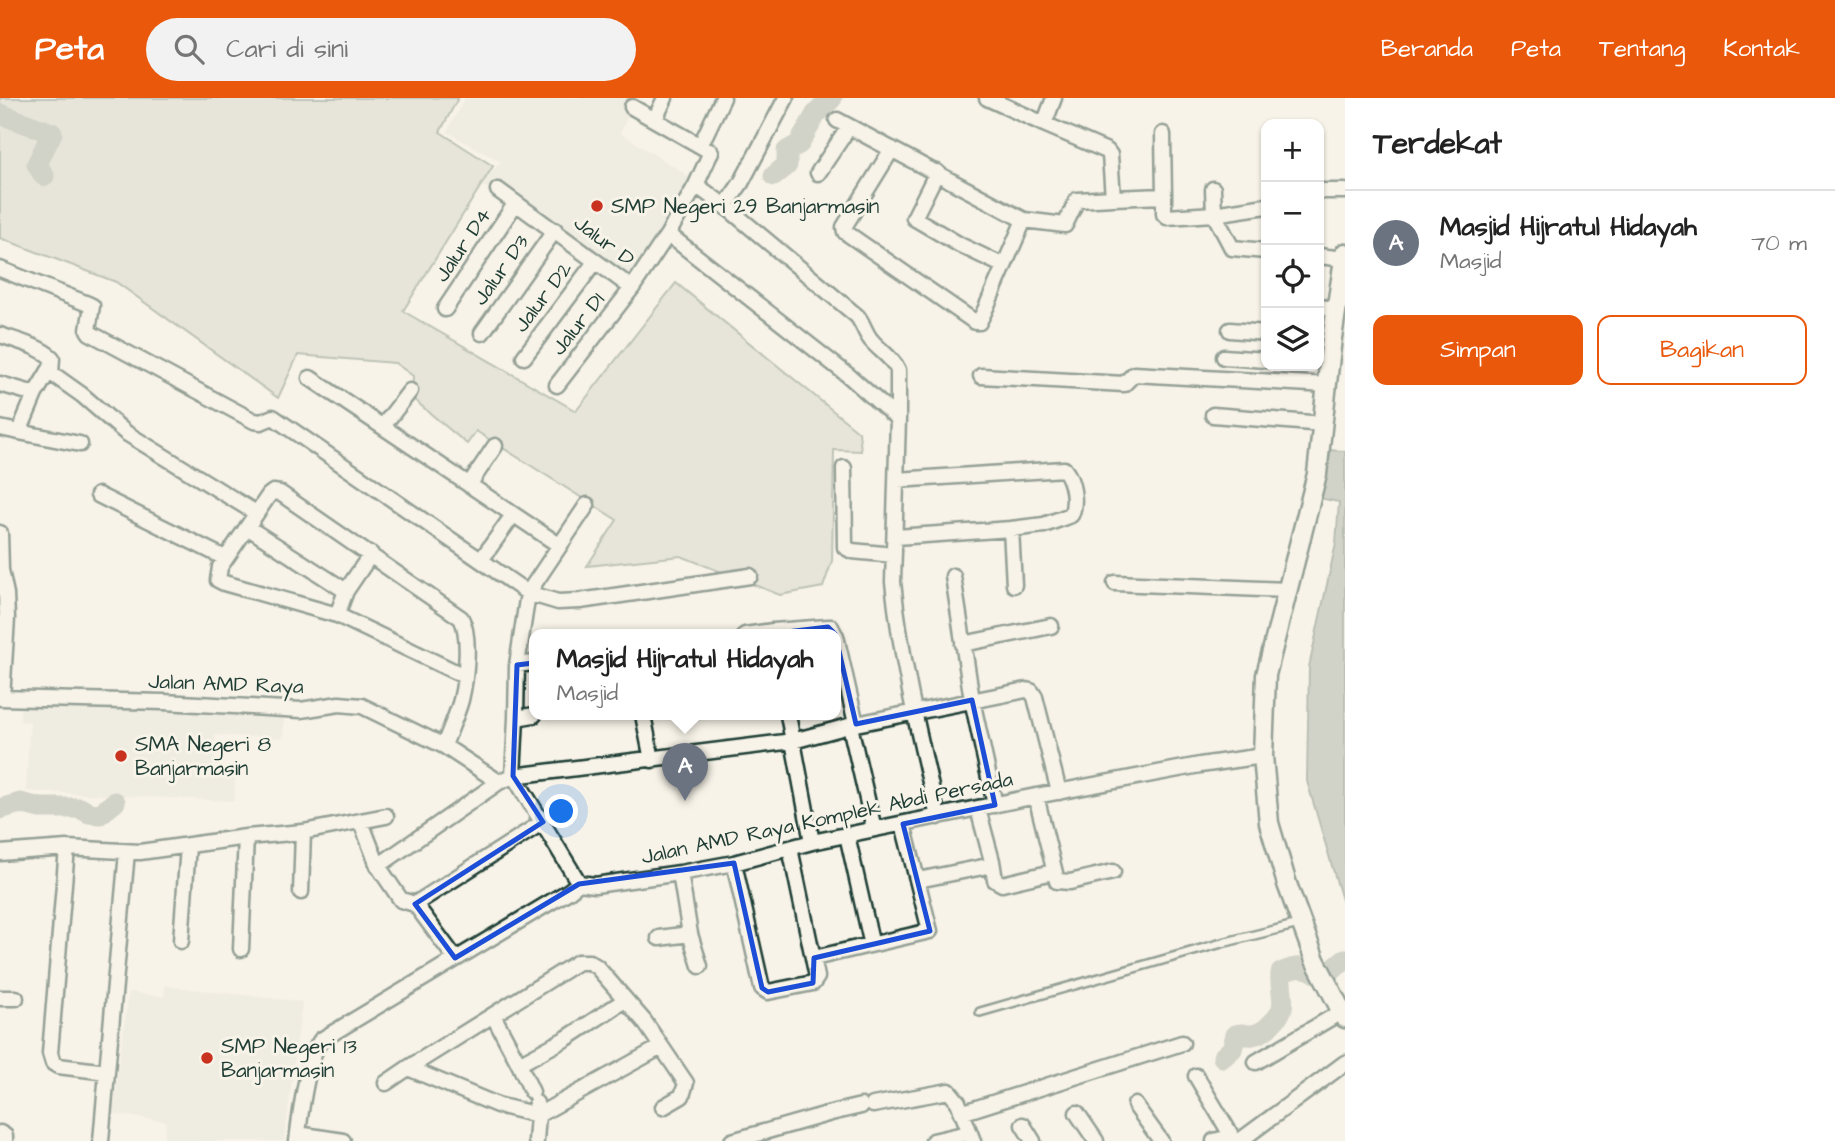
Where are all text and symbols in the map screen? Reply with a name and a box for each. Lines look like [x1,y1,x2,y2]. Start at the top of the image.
search box [146,18,636,81]
text: Peta [35,26,104,72]
icon: search [170,30,208,68]
text: Cari di sini [226,31,348,67]
text: Beranda [1381,32,1473,66]
text: Peta [1511,32,1561,66]
text: Tentang [1599,32,1685,66]
text: Kontak [1723,32,1800,66]
map controls [1261,119,1324,371]
button: + [1261,119,1324,182]
text: Terdekat [1373,123,1502,165]
button: − [1261,182,1324,245]
place label: SMP Negeri 29 Banjarmasin [611,192,879,223]
marker: SMP Negeri 29 Banjarmasin [589,198,605,214]
street label: Jalur D4 [428,202,498,288]
street label: Jalur D [568,209,641,274]
text: Masjid Hijratul Hidayah [1440,209,1697,245]
text: A [1389,227,1403,259]
text: 70 m [1751,227,1807,259]
street label: Jalur D3 [466,229,536,311]
button: locate [1261,245,1324,308]
text: Masjid [1440,245,1502,277]
street label: Jalur D2 [507,256,579,338]
street label: Jalur D1 [544,286,612,361]
button: layers [1261,308,1324,371]
button: Simpan [1373,315,1583,385]
button: Bagikan [1597,315,1807,385]
popup [529,629,841,720]
text: Masjid Hijratul Hidayah [557,641,813,677]
street label: Jalan AMD Raya [148,667,304,703]
text: Masjid [557,677,618,709]
place label: SMA Negeri 8 Banjarmasin [135,730,272,783]
pin: A [662,743,708,801]
marker: SMA Negeri 8 Banjarmasin [113,748,129,764]
street label: Jalan AMD Raya Komplek Abdi Persada [639,766,1015,870]
your location [544,794,578,828]
place label: SMP Negeri 13 Banjarmasin [221,1032,357,1085]
marker: SMP Negeri 13 Banjarmasin [199,1050,215,1066]

